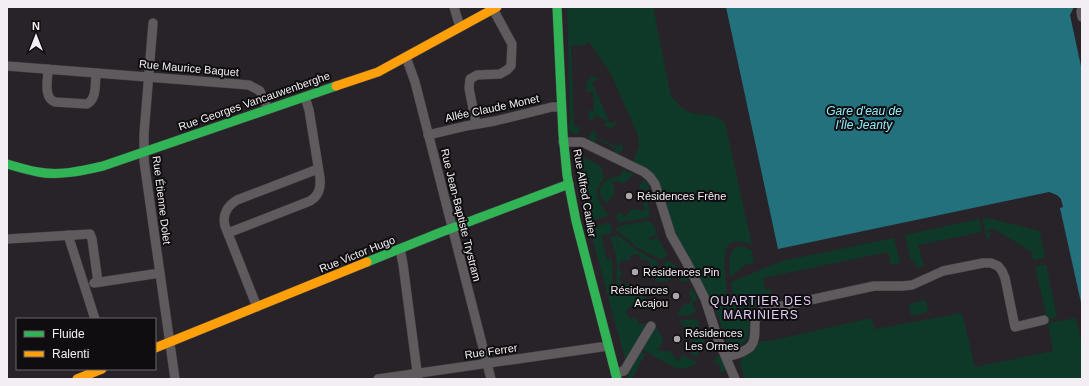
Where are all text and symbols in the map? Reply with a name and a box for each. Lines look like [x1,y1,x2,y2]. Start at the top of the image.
north arrow [16,16,56,56]
text: N [32,20,40,32]
street label: Rue Maurice Baquet [139,58,239,78]
street label: Rue Georges Vancauwenberghe [177,69,331,133]
street label: Allée Claude Monet [444,92,540,124]
water label: Gare d'eau de l'Île Jeanty [826,104,902,132]
street label: Rue Jean-Baptiste Trystram [439,147,483,283]
street label: Rue Alfred Caulier [571,148,599,238]
street label: Rue Étienne Dolet [151,155,173,245]
place label: Résidences Frêne [637,190,726,202]
marker: Résidences Frêne [624,191,634,201]
street label: Rue Victor Hugo [317,233,397,275]
place label: Résidences Pin [643,266,719,278]
marker: Résidences Pin [630,267,640,277]
place label: Résidences Acajou [611,284,668,309]
marker: Résidences Acajou [671,291,681,301]
district label: QUARTIER DES MARINIERS [710,294,812,322]
legend [16,318,156,370]
text: Fluide [52,327,85,341]
place label: Résidences Les Ormes [685,327,743,352]
marker: Résidences Les Ormes [672,334,682,344]
street label: Rue Ferrer [464,341,518,361]
text: Ralenti [52,347,89,361]

